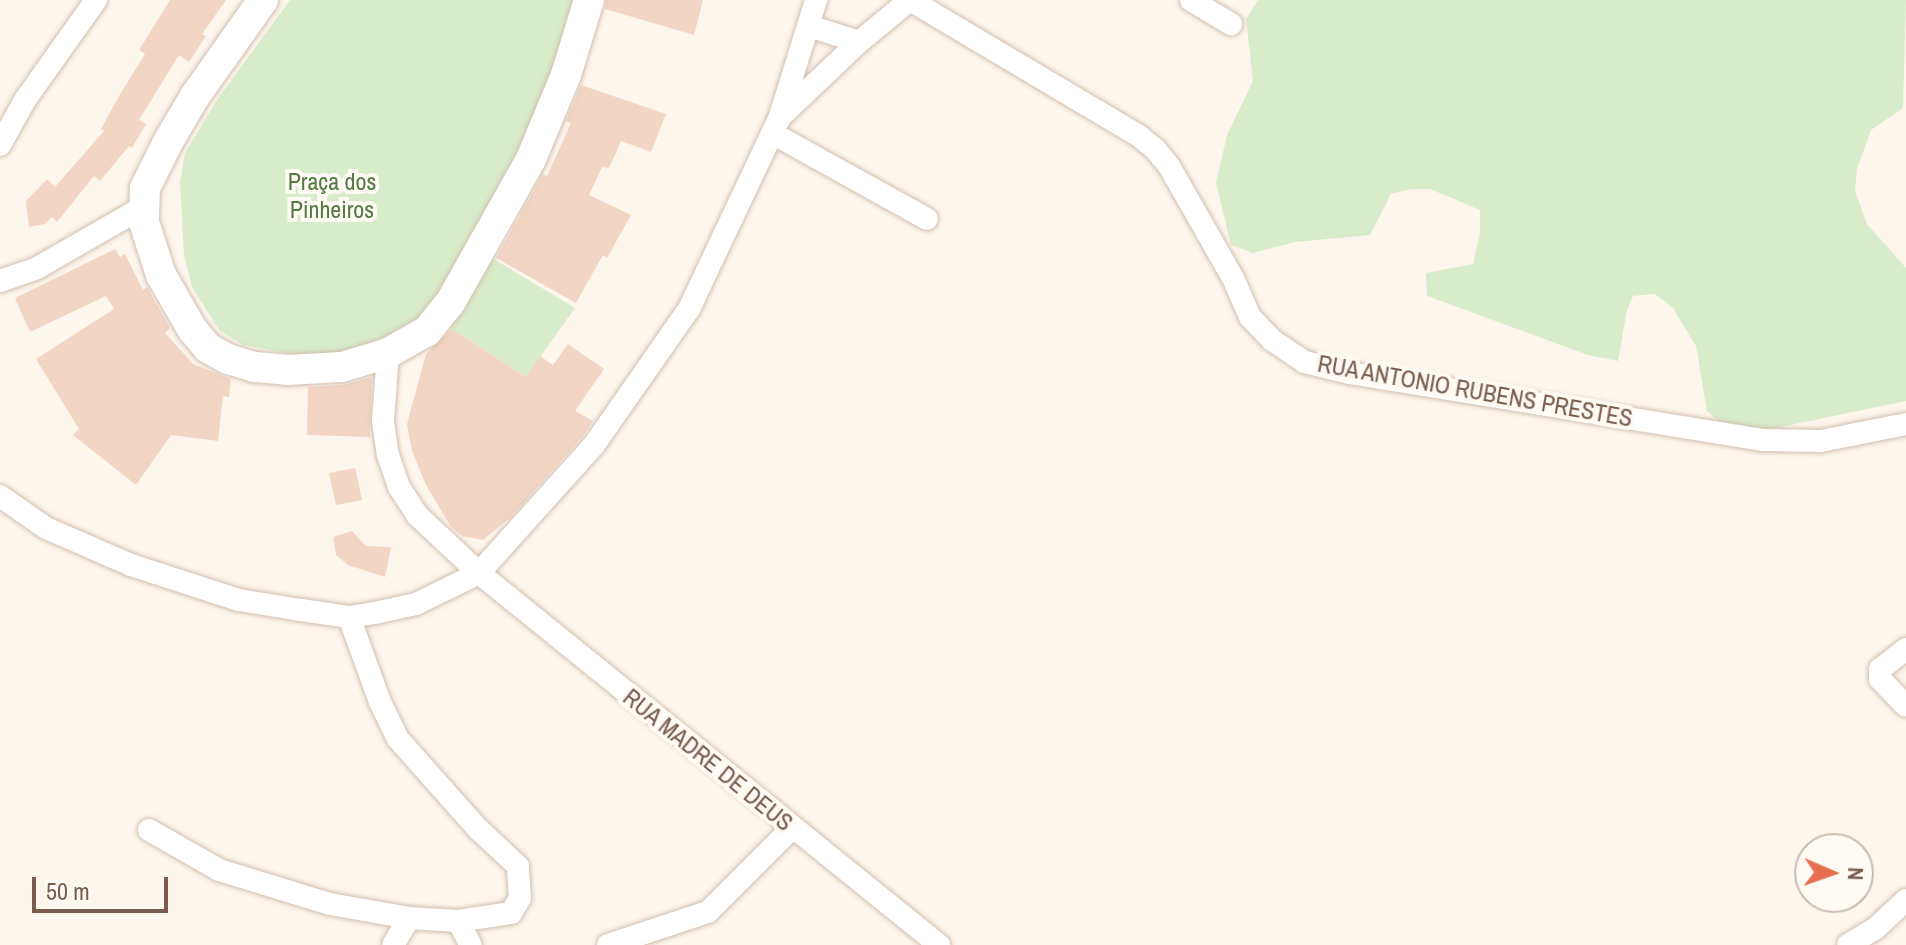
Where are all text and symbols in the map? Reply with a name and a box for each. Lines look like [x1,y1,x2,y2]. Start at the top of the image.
park label: Praça dos Pinheiros [288,168,376,224]
street label: RUA ANTONIO RUBENS PRESTES [1314,349,1636,433]
street label: RUA MADRE DE DEUS [617,682,799,838]
north arrow [1794,833,1874,913]
scale bar [36,861,172,911]
text: N [1841,867,1871,881]
text: 50 m [46,875,90,907]

